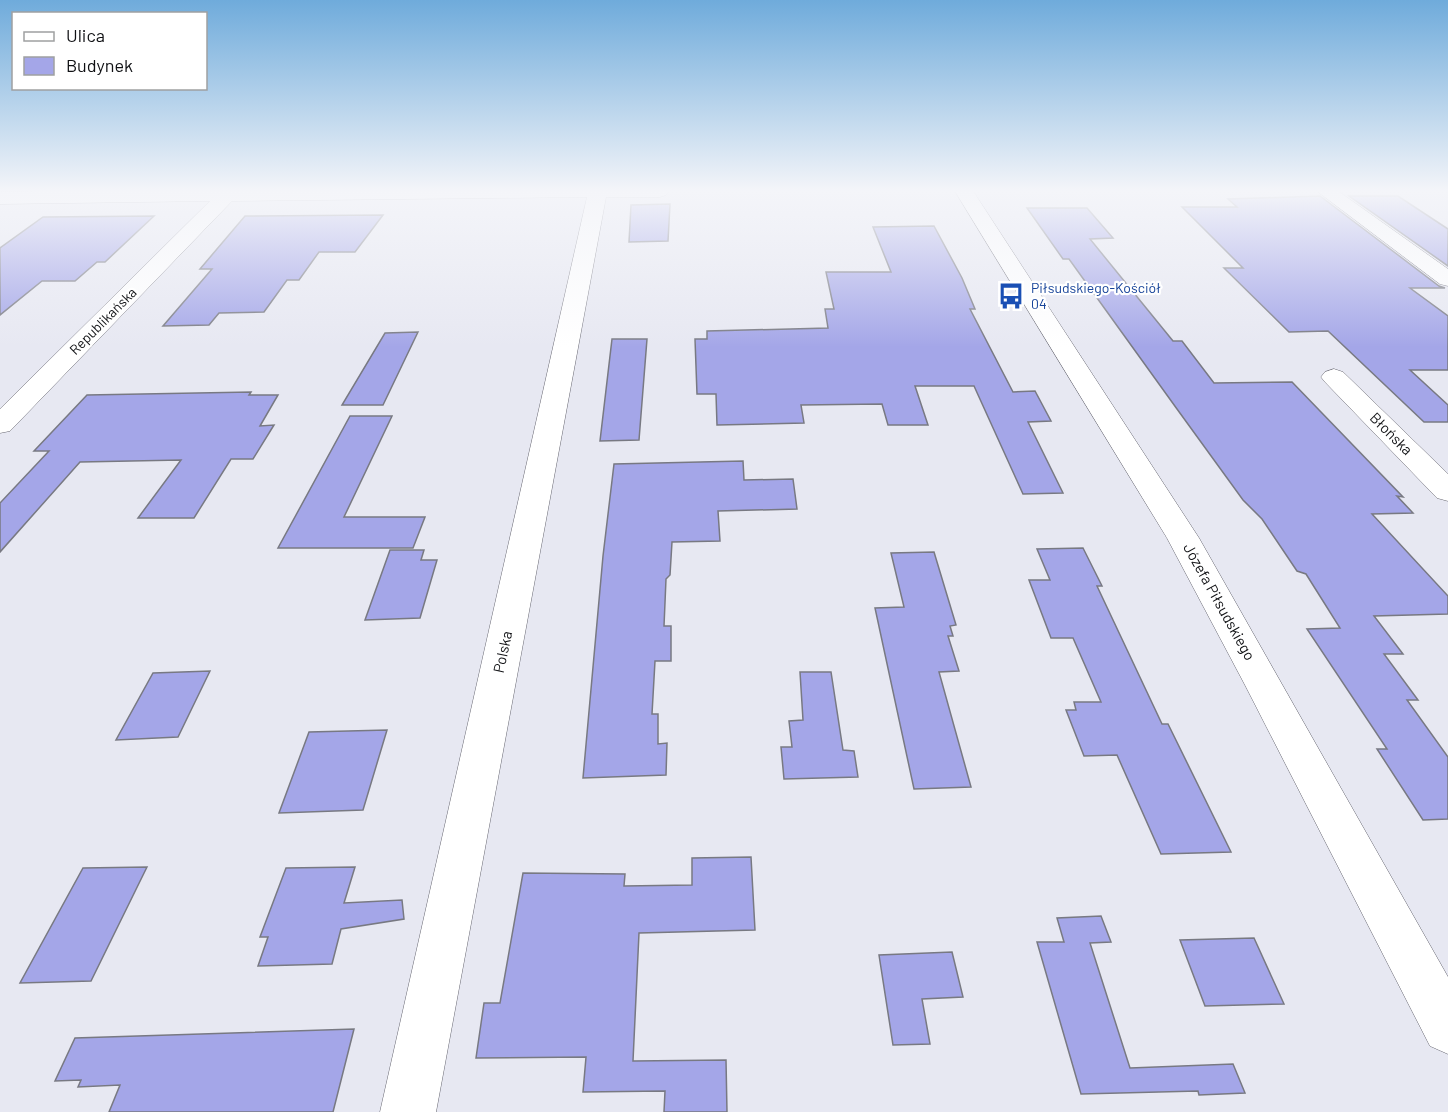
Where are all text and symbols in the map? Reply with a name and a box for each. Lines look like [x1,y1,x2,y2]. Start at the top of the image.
legend [12,12,207,90]
text: Ulica [66,24,105,46]
text: Budynek [66,54,133,76]
place label: Piłsudskiego-Kościół 04 [1031,279,1161,312]
bus stop icon: Piłsudskiego-Kościół 04 [996,281,1026,311]
street label: Republikańska [66,284,140,358]
street label: Błońska [1367,408,1417,458]
street label: Józefa Piłsudskiego [1180,540,1260,663]
street label: Polska [489,629,515,674]

